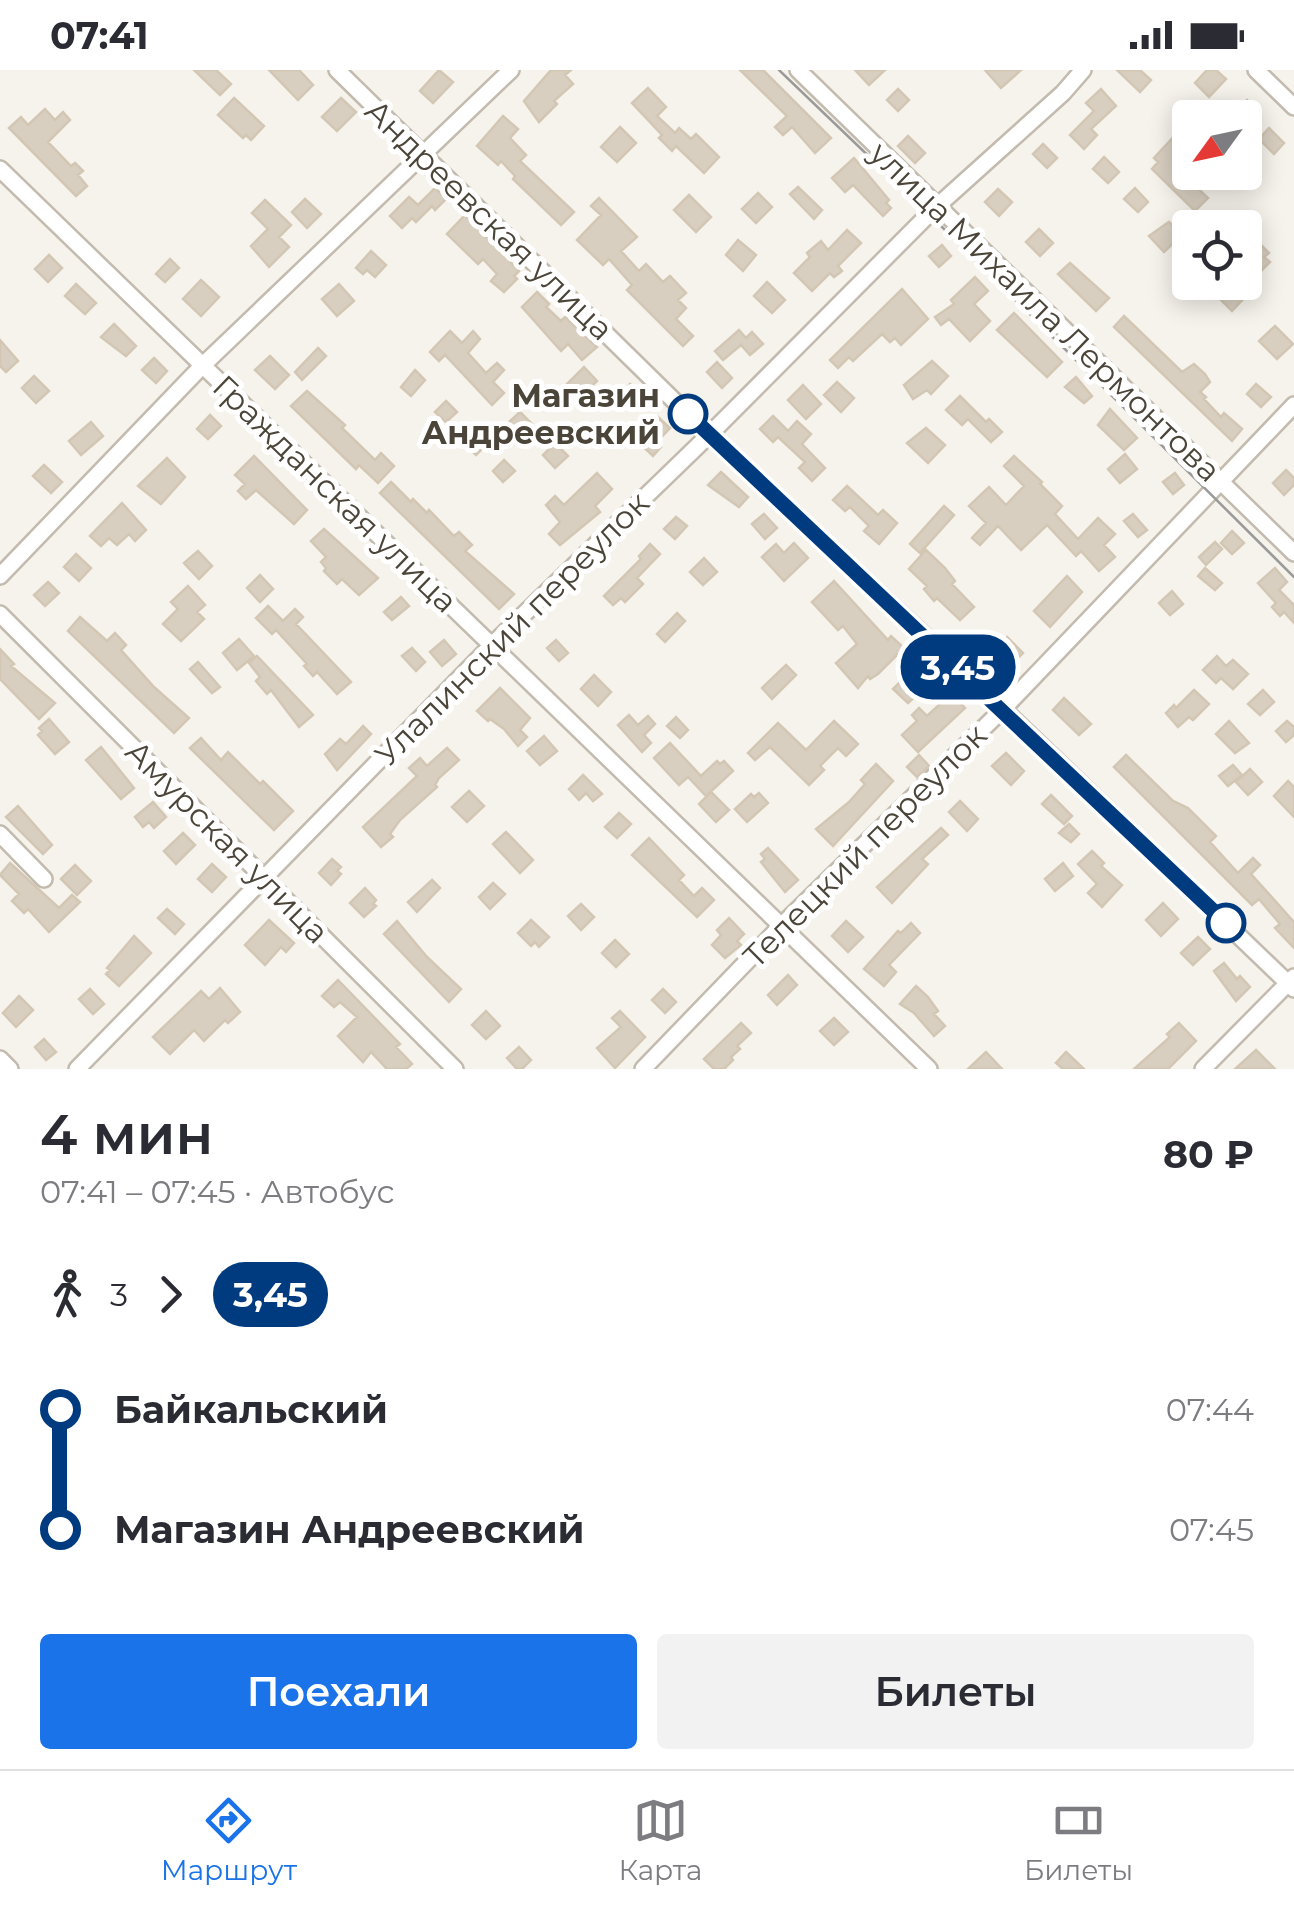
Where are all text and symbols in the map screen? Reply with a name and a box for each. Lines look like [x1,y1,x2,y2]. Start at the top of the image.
text: 07:41 [50,12,149,59]
street label: Андреевская улица [357,91,622,348]
north arrow [1172,100,1262,190]
map controls [1172,100,1262,300]
street label: улица Михаила Лермонтова [861,133,1229,490]
button: locate [1172,210,1262,300]
street label: Гражданская улица [205,367,466,621]
place label: Магазин Андреевский [422,376,660,452]
marker: Магазин Андреевский [669,395,707,433]
street label: Улалинский переулок [367,483,657,774]
line badge: 3,45 [888,634,1028,700]
text: 3,45 [921,646,995,689]
street label: Телецкий переулок [735,715,995,976]
street label: Амурская улица [118,732,337,951]
unlabelled marker [1207,904,1245,942]
text: 4 мин [40,1101,213,1168]
text: 80 ₽ [1163,1131,1254,1178]
text: 07:41 – 07:45 · Автобус [40,1172,395,1211]
icon: walk [40,1267,95,1322]
icon: forward [143,1267,198,1322]
text: 3,45 [233,1273,308,1316]
text: 3 [110,1275,128,1314]
text: Байкальский [114,1386,388,1433]
text: 07:44 [1166,1390,1254,1429]
text: Магазин Андреевский [114,1506,585,1553]
text: 07:45 [1169,1510,1254,1549]
button: Поехали [40,1634,637,1749]
button: Билеты [657,1634,1254,1749]
tab: Маршрут [161,1793,297,1887]
tab: Карта [619,1793,702,1887]
tab: Билеты [1024,1793,1133,1887]

